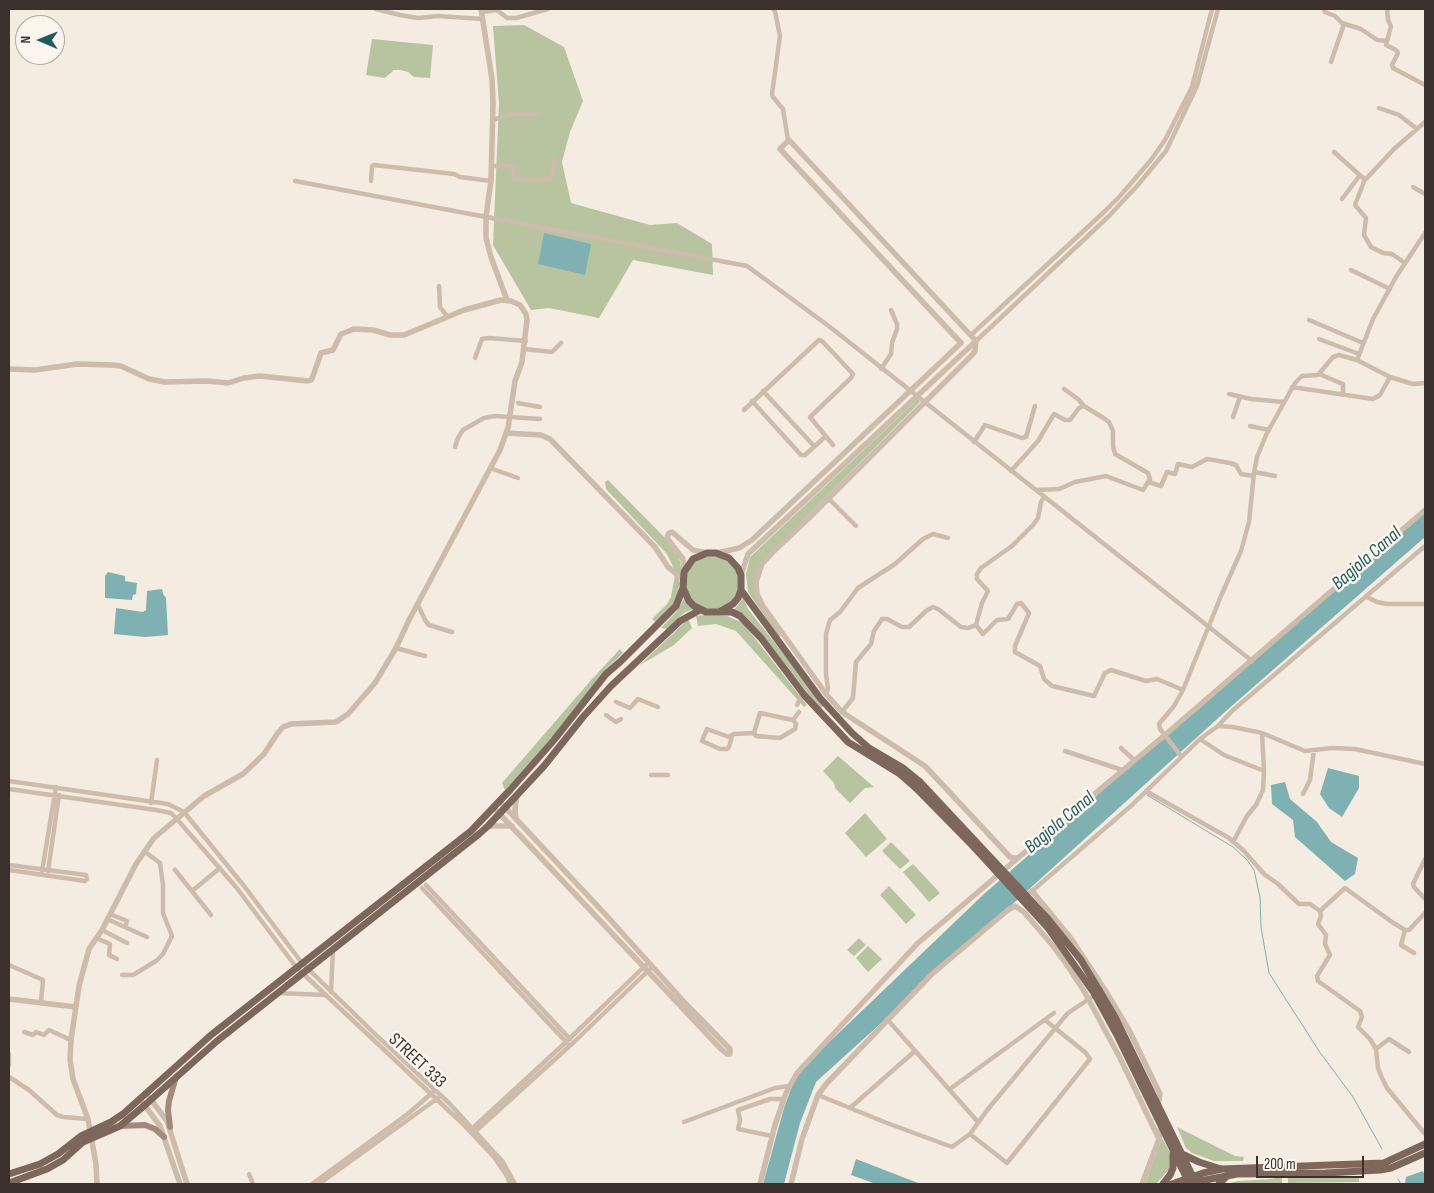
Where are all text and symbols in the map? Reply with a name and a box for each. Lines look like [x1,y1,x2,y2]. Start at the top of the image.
north arrow [15,15,65,65]
text: N [17,36,34,44]
water label: Bagjola Canal [1328,523,1406,595]
water label: Bagjola Canal [1020,787,1100,859]
street label: STREET 333 [384,1029,450,1093]
scale bar [1259,1146,1366,1178]
text: 200 m [1264,1155,1296,1174]

